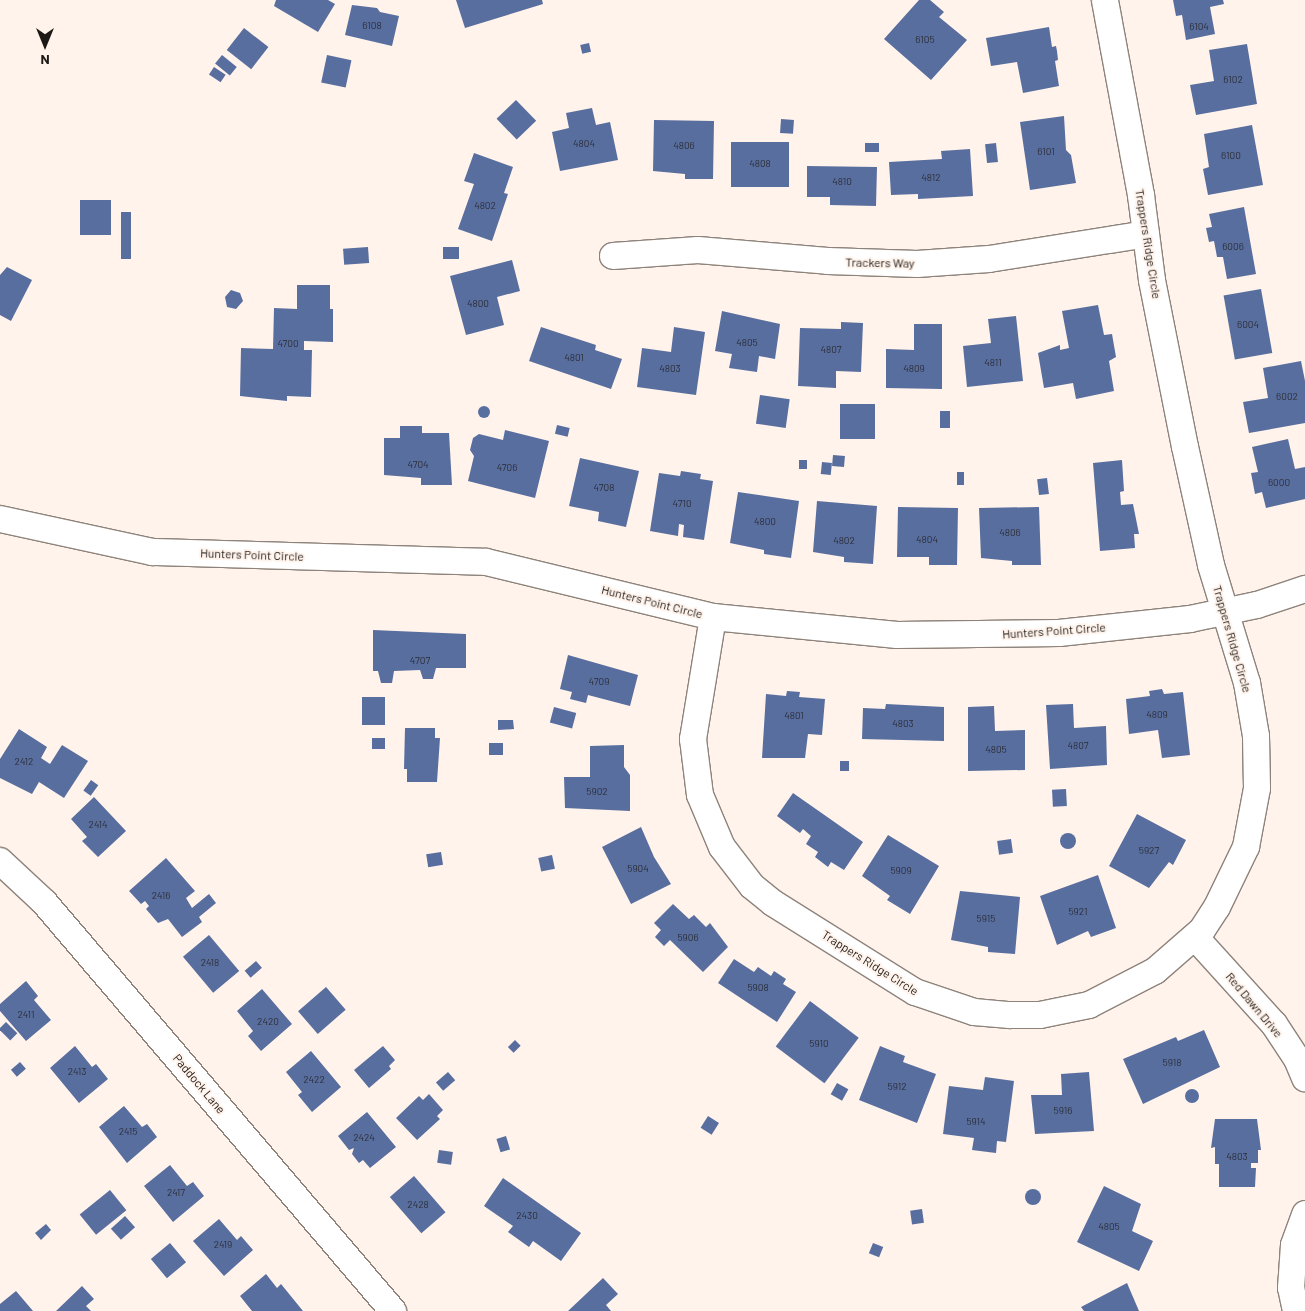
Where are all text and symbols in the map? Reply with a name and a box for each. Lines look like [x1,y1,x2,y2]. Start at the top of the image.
north arrow [20,20,70,70]
house number: 6108 [362,20,382,32]
house number: 6104 [1189,21,1209,33]
house number: 6105 [915,34,935,46]
text: N [40,52,50,69]
house number: 6102 [1223,74,1243,86]
house number: 4804 [573,138,595,150]
house number: 4806 [673,140,695,152]
house number: 6101 [1037,146,1055,158]
house number: 6100 [1221,150,1241,162]
house number: 4808 [749,158,771,170]
house number: 4812 [921,172,941,184]
house number: 4810 [832,176,852,188]
street label: Trappers Ridge Circle [1132,188,1164,300]
house number: 4802 [474,200,496,212]
house number: 6006 [1222,241,1244,253]
street label: Trackers Way [845,255,915,271]
house number: 4800 [467,298,489,310]
house number: 6004 [1237,319,1259,331]
house number: 4805 [736,337,758,349]
house number: 4700 [277,338,299,350]
house number: 4807 [820,344,842,356]
house number: 4801 [564,352,584,364]
house number: 4811 [984,357,1002,369]
house number: 4803 [659,363,681,375]
house number: 4809 [903,363,925,375]
house number: 6002 [1276,391,1298,403]
house number: 4704 [407,459,429,471]
house number: 4706 [497,462,517,474]
house number: 6000 [1268,477,1290,489]
house number: 4708 [594,482,614,494]
house number: 4710 [672,498,692,510]
house number: 4800 [754,516,776,528]
house number: 4806 [999,527,1021,539]
house number: 4804 [916,534,938,546]
house number: 4802 [833,535,855,547]
street label: Hunters Point Circle [200,546,304,564]
street label: Hunters Point Circle [600,582,704,622]
street label: Trappers Ridge Circle [1210,584,1254,694]
street label: Hunters Point Circle [1002,620,1106,642]
house number: 4707 [410,655,430,667]
house number: 4709 [589,676,609,688]
house number: 4809 [1146,709,1168,721]
house number: 4801 [784,710,804,722]
house number: 4803 [892,718,914,730]
house number: 4807 [1067,740,1089,752]
house number: 4805 [985,744,1007,756]
house number: 2412 [15,756,33,768]
house number: 5902 [586,786,608,798]
house number: 2414 [89,819,107,831]
house number: 5927 [1139,845,1159,857]
house number: 5904 [627,863,649,875]
house number: 5909 [890,865,912,877]
house number: 2416 [152,890,170,902]
house number: 5921 [1068,906,1088,918]
house number: 5915 [977,913,995,925]
street label: Trappers Ridge Circle [819,927,921,999]
house number: 5906 [677,932,699,944]
house number: 2418 [201,957,219,969]
street label: Red Dawn Drive [1223,970,1285,1040]
house number: 5908 [747,982,769,994]
house number: 2411 [18,1009,34,1021]
house number: 2420 [257,1016,279,1028]
house number: 5910 [809,1038,829,1050]
street label: Paddock Lane [170,1051,228,1117]
house number: 5918 [1163,1057,1181,1069]
house number: 2413 [68,1066,86,1078]
house number: 2422 [303,1074,325,1086]
house number: 5912 [887,1081,907,1093]
house number: 5916 [1054,1105,1072,1117]
house number: 5914 [966,1116,986,1128]
house number: 2415 [119,1126,137,1138]
house number: 2424 [353,1132,375,1144]
house number: 4803 [1226,1151,1248,1163]
house number: 2417 [167,1187,185,1199]
house number: 2428 [407,1199,429,1211]
house number: 2430 [516,1210,538,1222]
house number: 4805 [1098,1221,1120,1233]
house number: 2419 [214,1239,232,1251]

